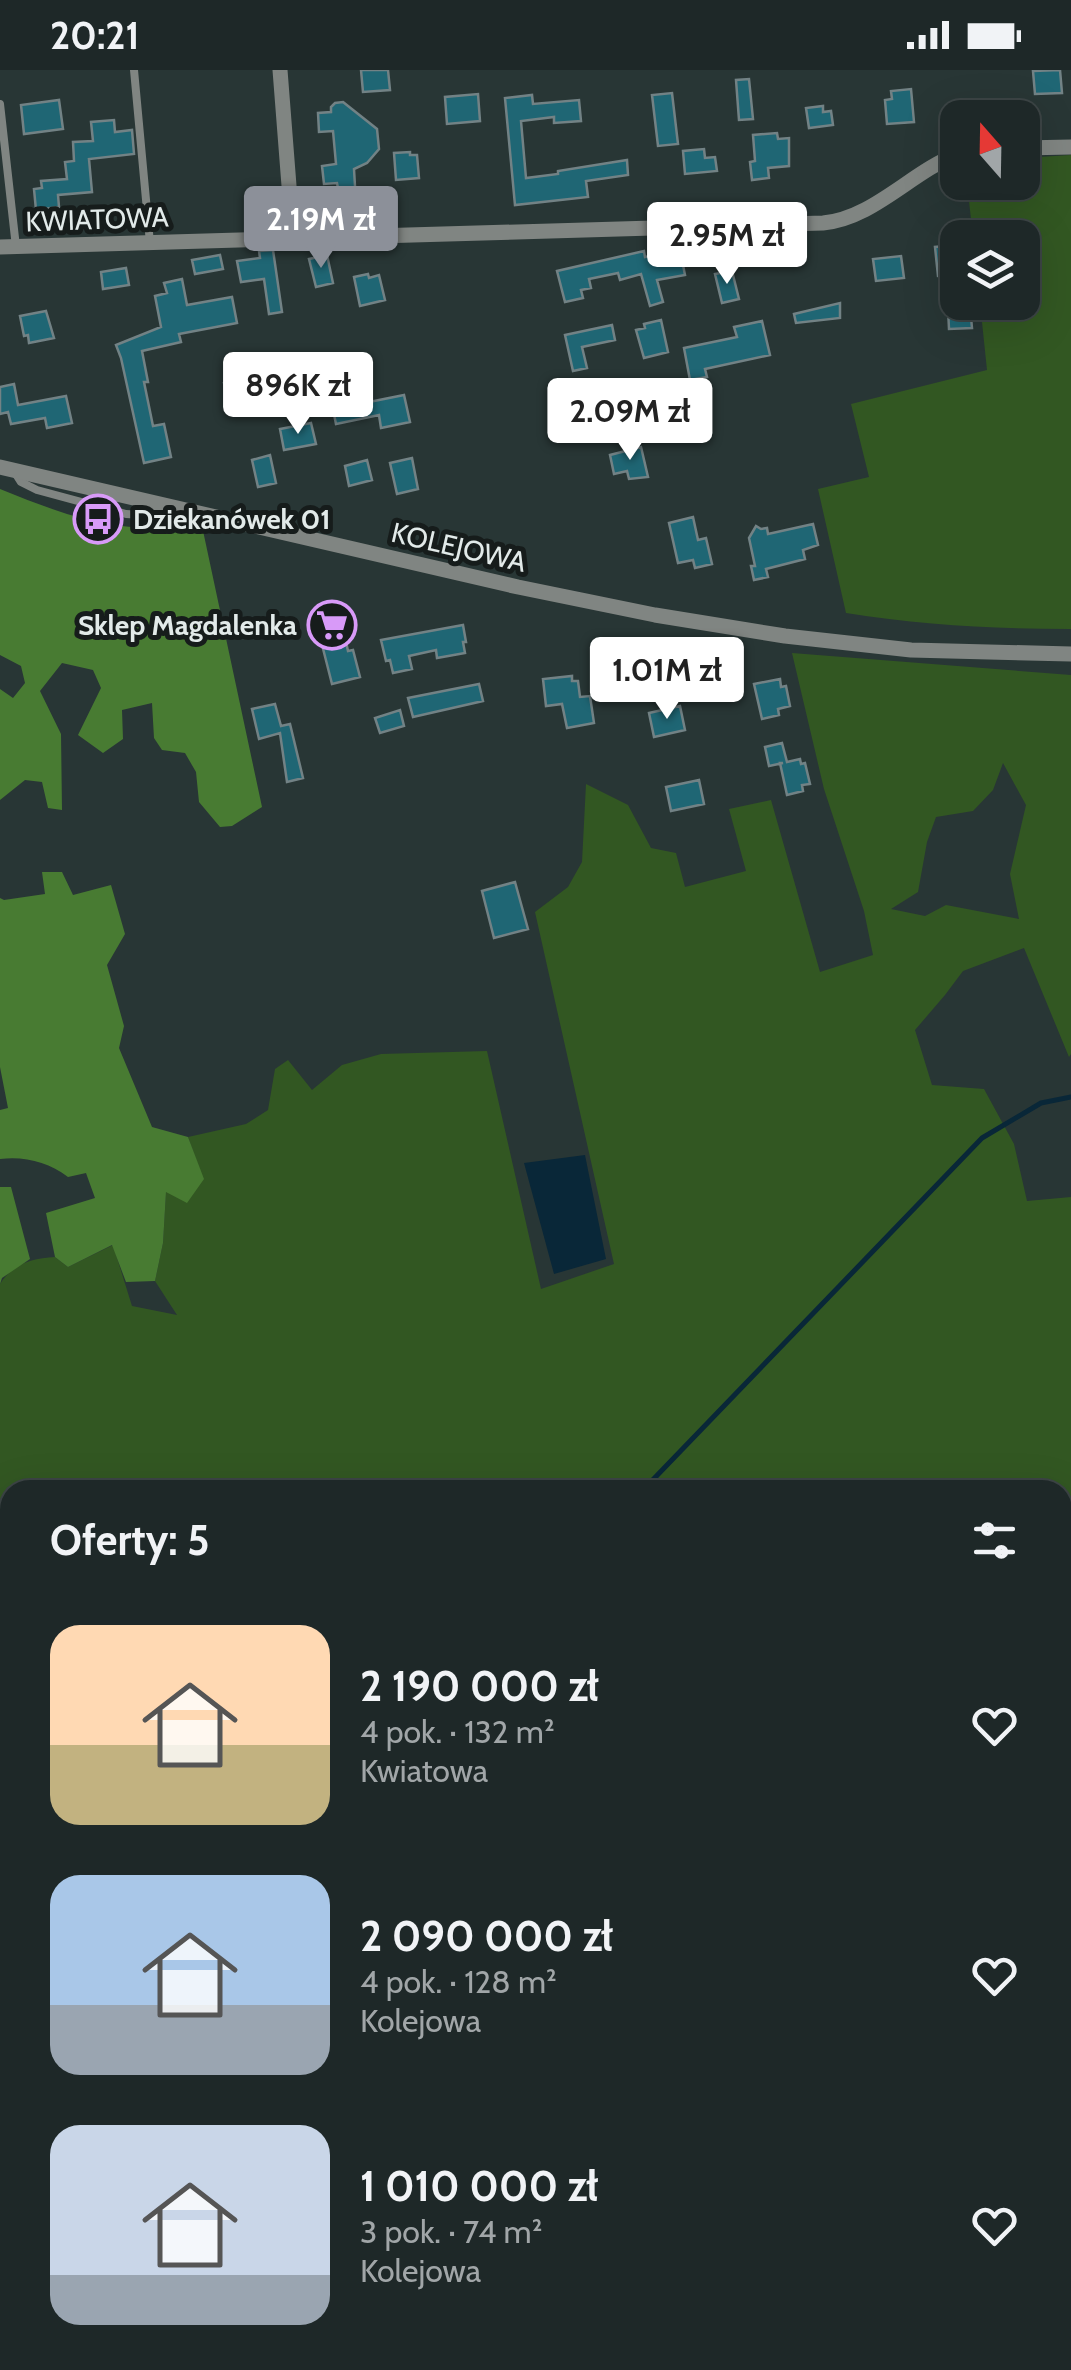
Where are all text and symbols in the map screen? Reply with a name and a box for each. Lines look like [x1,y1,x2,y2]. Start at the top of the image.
text: 20:21 [50,12,140,59]
north arrow [940,100,1040,200]
map controls [940,100,1040,320]
pin: 2.19M zł [218,186,424,271]
street label: KWIATOWA [25,199,170,238]
text: 2.19M zł [266,199,376,238]
pin: 2.95M zł [624,202,830,287]
text: 2.95M zł [669,215,785,254]
button: layers [940,220,1040,320]
pin: 896K zł [206,352,390,437]
text: 896K zł [245,365,351,404]
pin: 2.09M zł [527,378,733,463]
text: 2.09M zł [569,391,691,430]
bus stop icon: Dziekanówek 01 [72,493,124,545]
place label: Dziekanówek 01 [133,502,331,536]
street label: KOLEJOWA [388,515,530,579]
supermarket icon: Sklep Magdalenka [306,599,358,651]
place label: Sklep Magdalenka [78,608,297,642]
pin: 1.01M zł [564,637,770,722]
text: 1.01M zł [612,650,722,689]
icon: filters [967,1513,1022,1568]
text: Oferty: 5 [50,1514,210,1566]
text: 2 190 000 zł [360,1660,599,1712]
icon: home [130,1665,250,1785]
icon: heart [967,1698,1022,1753]
text: 4 pok. · 132 m² [360,1712,555,1751]
text: Kwiatowa [360,1751,488,1790]
text: 2 090 000 zł [360,1910,613,1962]
icon: home [130,1915,250,2035]
icon: heart [967,1948,1022,2003]
text: 4 pok. · 128 m² [360,1962,557,2001]
text: Kolejowa [360,2001,481,2040]
text: 1 010 000 zł [360,2160,598,2212]
icon: home [130,2165,250,2285]
icon: heart [967,2198,1022,2253]
text: 3 pok. · 74 m² [360,2212,542,2251]
text: Kolejowa [360,2251,481,2290]

